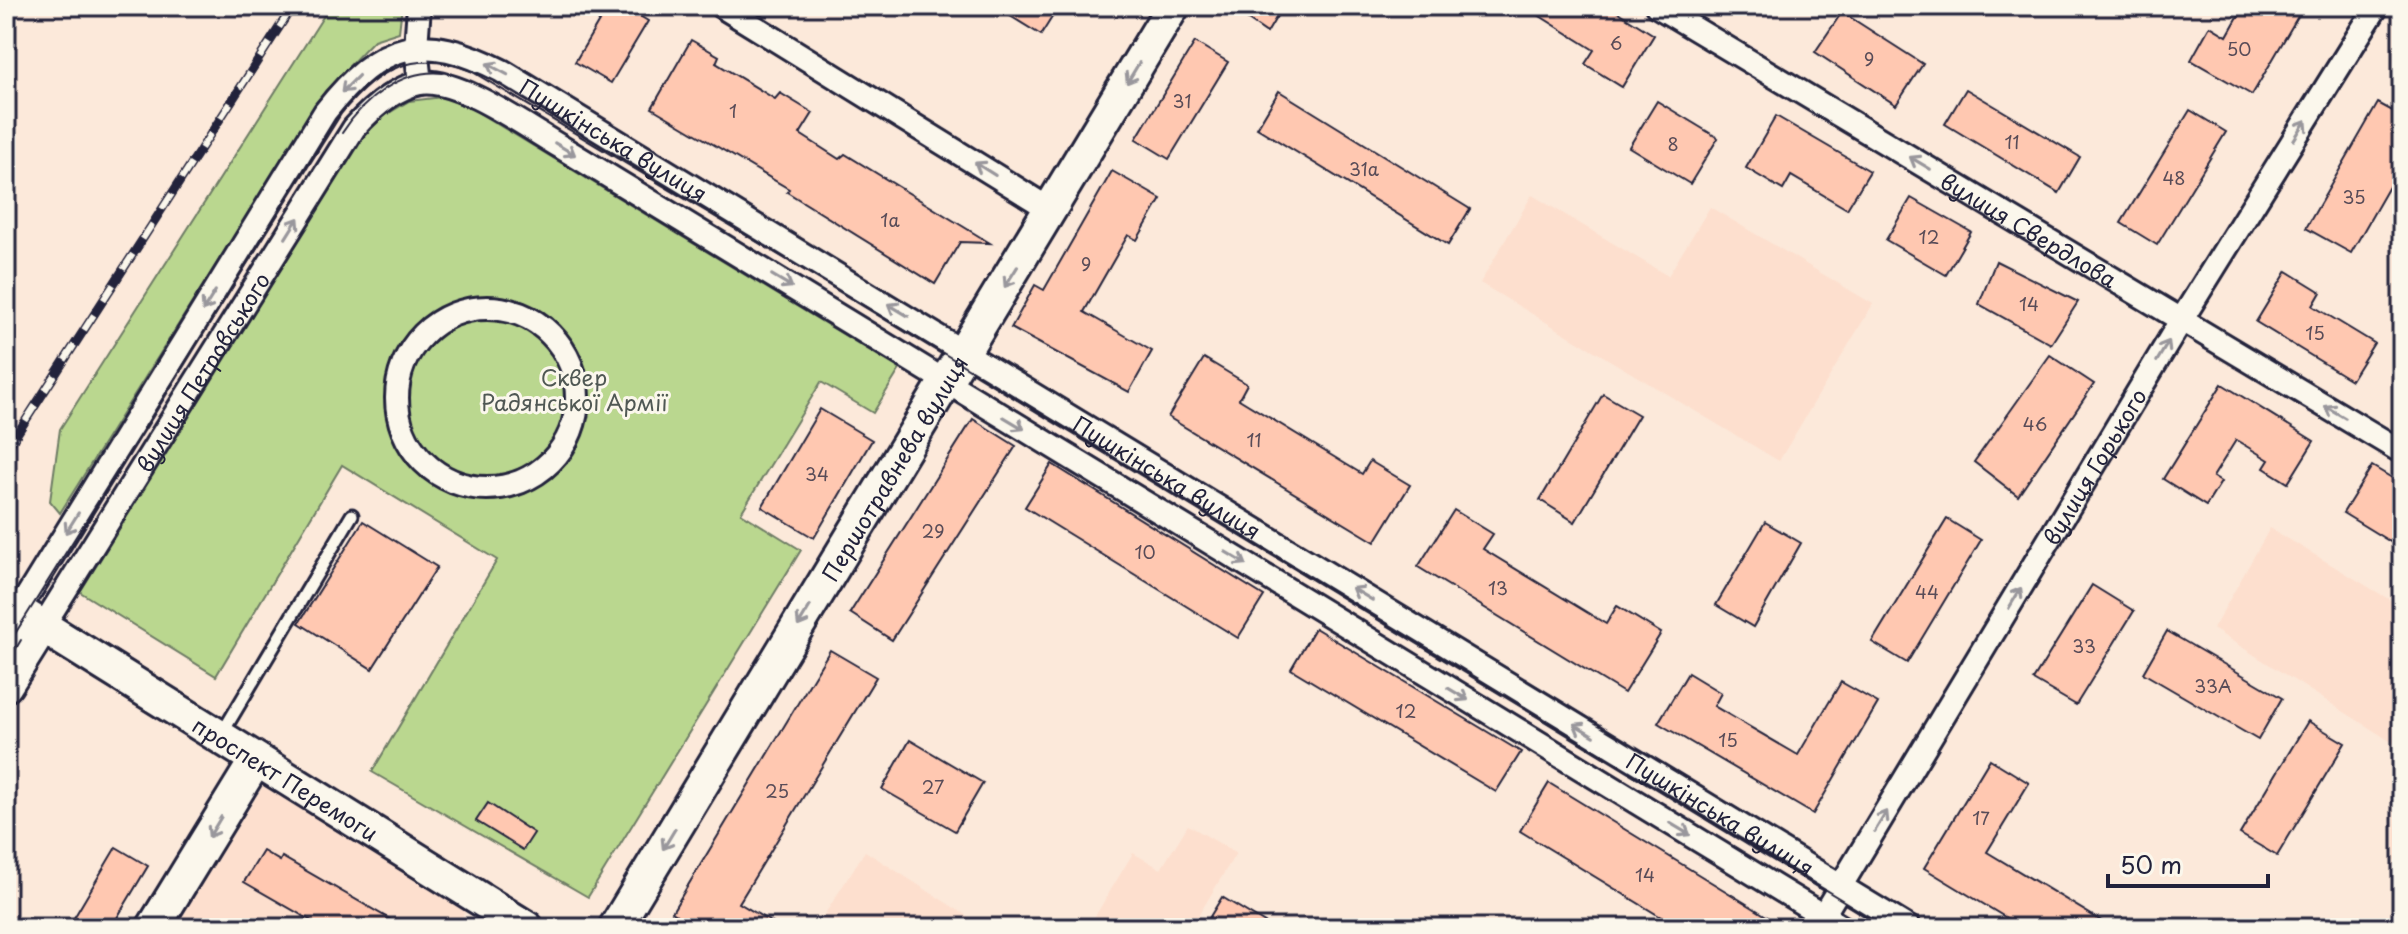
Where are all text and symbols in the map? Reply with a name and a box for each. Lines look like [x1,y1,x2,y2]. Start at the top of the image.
house number: 6 [1610,29,1622,56]
house number: 50 [2227,35,2251,62]
house number: 9 [1864,45,1874,72]
one-way arrow [486,60,510,76]
one-way arrow [1125,61,1141,84]
street label: Пушкінська вулиця [514,69,714,209]
one-way arrow [340,73,360,93]
house number: 31 [1173,87,1191,114]
house number: 1 [729,97,737,124]
one-way arrow [2292,119,2308,141]
house number: 11 [2004,128,2020,155]
house number: 8 [1667,130,1679,157]
one-way arrow [553,142,576,158]
house number: 31а [1349,155,1380,182]
one-way arrow [1909,155,1932,171]
one-way arrow [974,160,997,176]
street label: вулиця Свердлова [1935,163,2124,295]
house number: 48 [2162,164,2186,191]
house number: 35 [2342,183,2366,210]
house number: 1а [880,206,900,233]
one-way arrow [284,217,300,240]
house number: 12 [1919,223,1939,250]
house number: 9 [1081,250,1091,277]
street label: вулиця Петровського [127,265,277,478]
one-way arrow [1002,265,1019,287]
one-way arrow [770,274,793,290]
one-way arrow [200,289,216,312]
house number: 14 [2019,290,2039,317]
one-way arrow [887,302,910,318]
house number: 15 [2305,319,2325,346]
one-way arrow [2155,340,2171,363]
street label: Першотравнева вулиця [812,349,975,587]
park label: Сквер Радянської Армії [481,360,669,418]
street label: вулиця Горького [2034,381,2153,551]
one-way arrow [2324,404,2347,420]
street label: Пушкінська вулиця [1067,406,1268,546]
house number: 46 [2023,410,2047,437]
one-way arrow [1002,415,1025,431]
house number: 11 [1246,426,1262,453]
house number: 34 [805,460,829,487]
one-way arrow [64,511,80,534]
house number: 29 [922,517,944,544]
house number: 10 [1134,538,1156,565]
one-way arrow [1224,551,1247,567]
house number: 13 [1488,574,1508,601]
house number: 44 [1915,578,1939,605]
one-way arrow [1351,586,1374,602]
one-way arrow [2007,587,2023,610]
one-way arrow [796,605,813,627]
house number: 33 [2072,632,2096,659]
house number: 33А [2194,672,2232,699]
one-way arrow [1446,686,1469,702]
house number: 12 [1396,697,1416,724]
street label: проспект Перемоги [187,708,385,848]
one-way arrow [1573,722,1596,738]
house number: 15 [1718,726,1738,753]
street label: Пушкінська вулиця [1621,744,1821,883]
house number: 27 [922,773,944,800]
house number: 25 [765,777,789,804]
house number: 17 [1972,804,1990,831]
one-way arrow [1874,810,1890,833]
one-way arrow [207,815,223,838]
one-way arrow [1668,821,1691,837]
one-way arrow [661,827,677,849]
scale bar [2108,838,2268,888]
text: 50 m [2120,846,2182,882]
house number: 14 [1635,861,1655,888]

